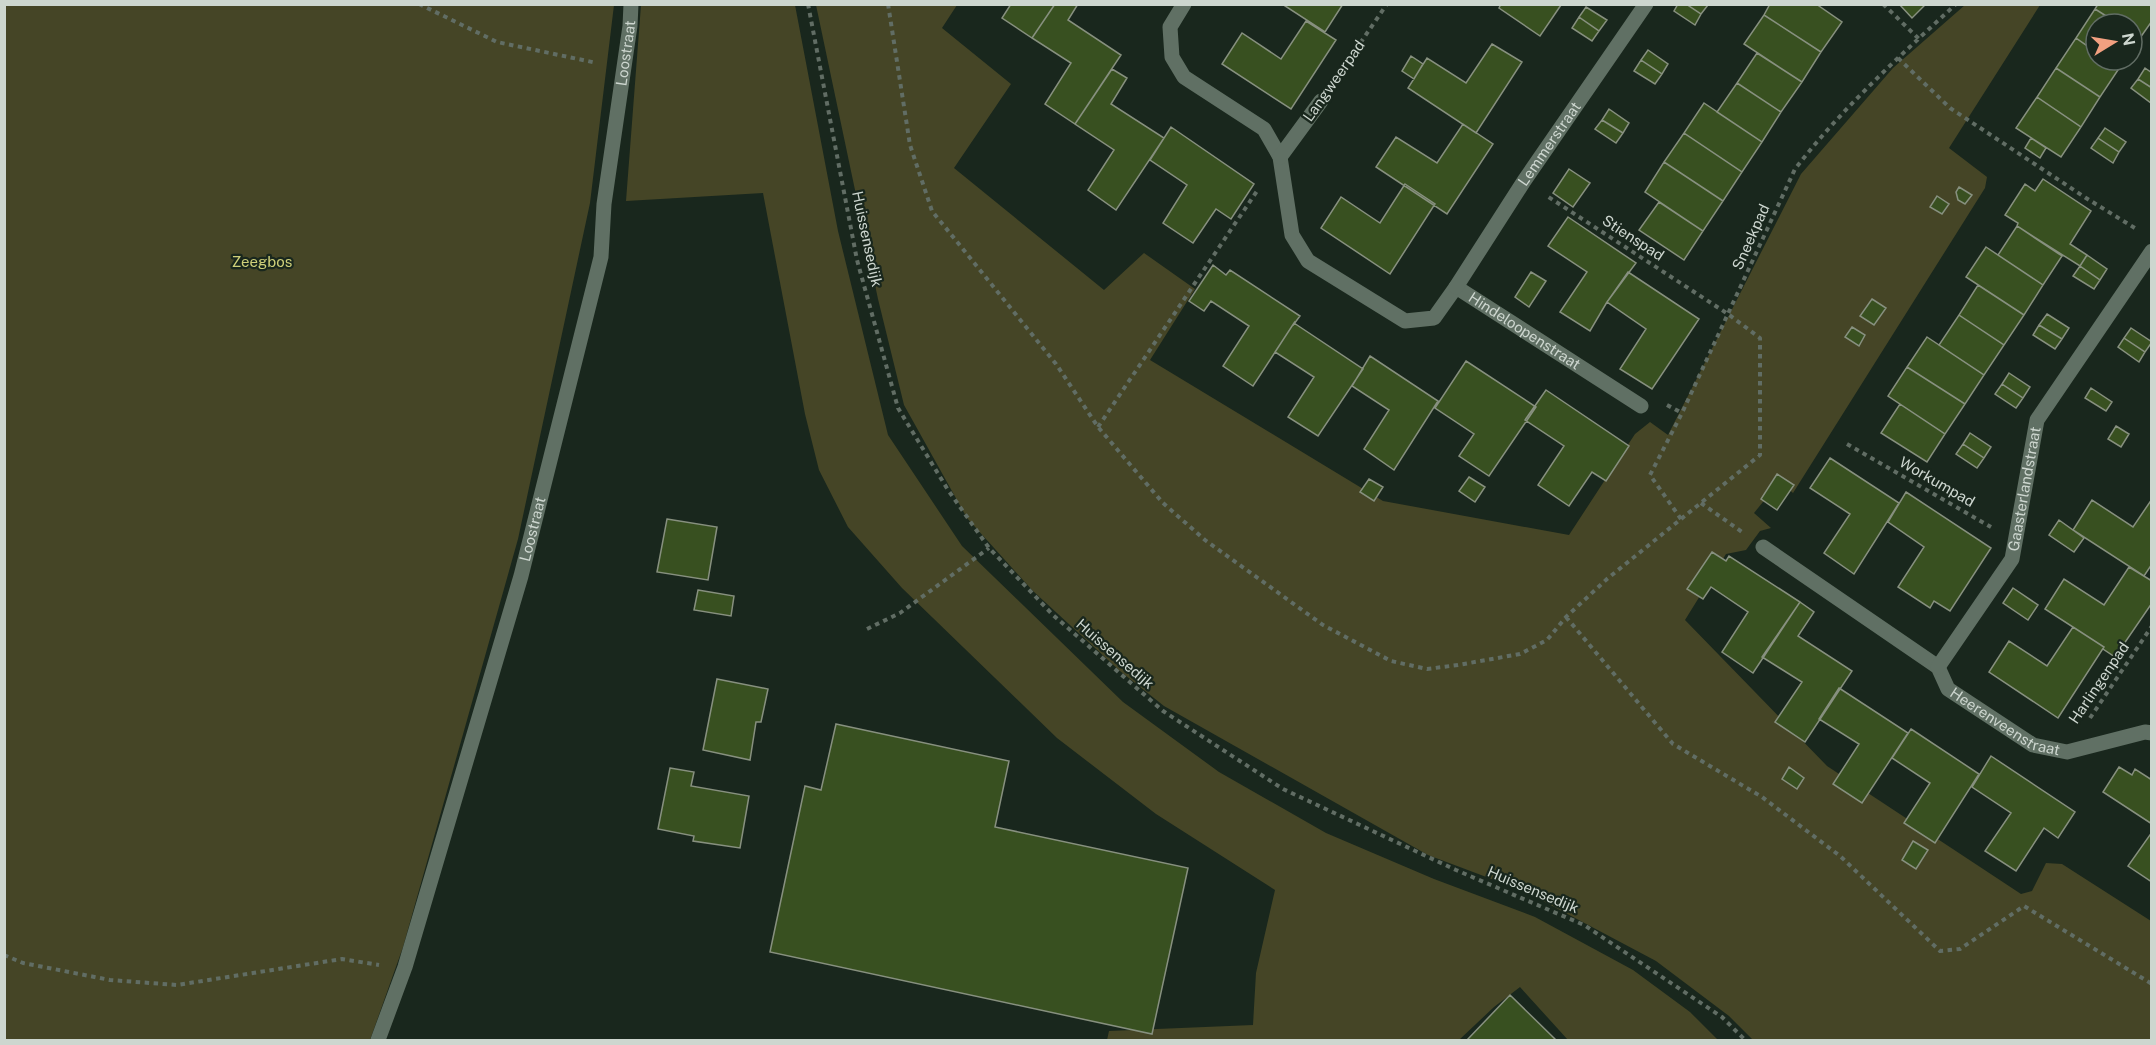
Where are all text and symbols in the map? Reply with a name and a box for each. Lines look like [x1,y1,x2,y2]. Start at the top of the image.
north arrow [2084,12,2144,72]
street label: Loostraat [612,20,638,87]
text: N [2118,31,2139,47]
street label: Langweerpad [1299,37,1368,125]
street label: Lemmerstraat [1514,98,1584,189]
street label: Huissensedijk [849,189,886,288]
street label: Sneekpad [1729,201,1773,272]
street label: Stienspad [1599,211,1667,264]
park label: Zeegbos [232,253,292,270]
street label: Hindeloopenstraat [1466,288,1584,373]
street label: Gaasterlandstraat [2005,425,2044,553]
street label: Workumpad [1897,453,1978,510]
street label: Loostraat [516,495,549,563]
street label: Huissensedijk [1073,615,1158,692]
street label: Harlingenpad [2065,639,2132,727]
street label: Heerenveenstraat [1947,684,2062,758]
street label: Huissensedijk [1485,863,1581,916]

